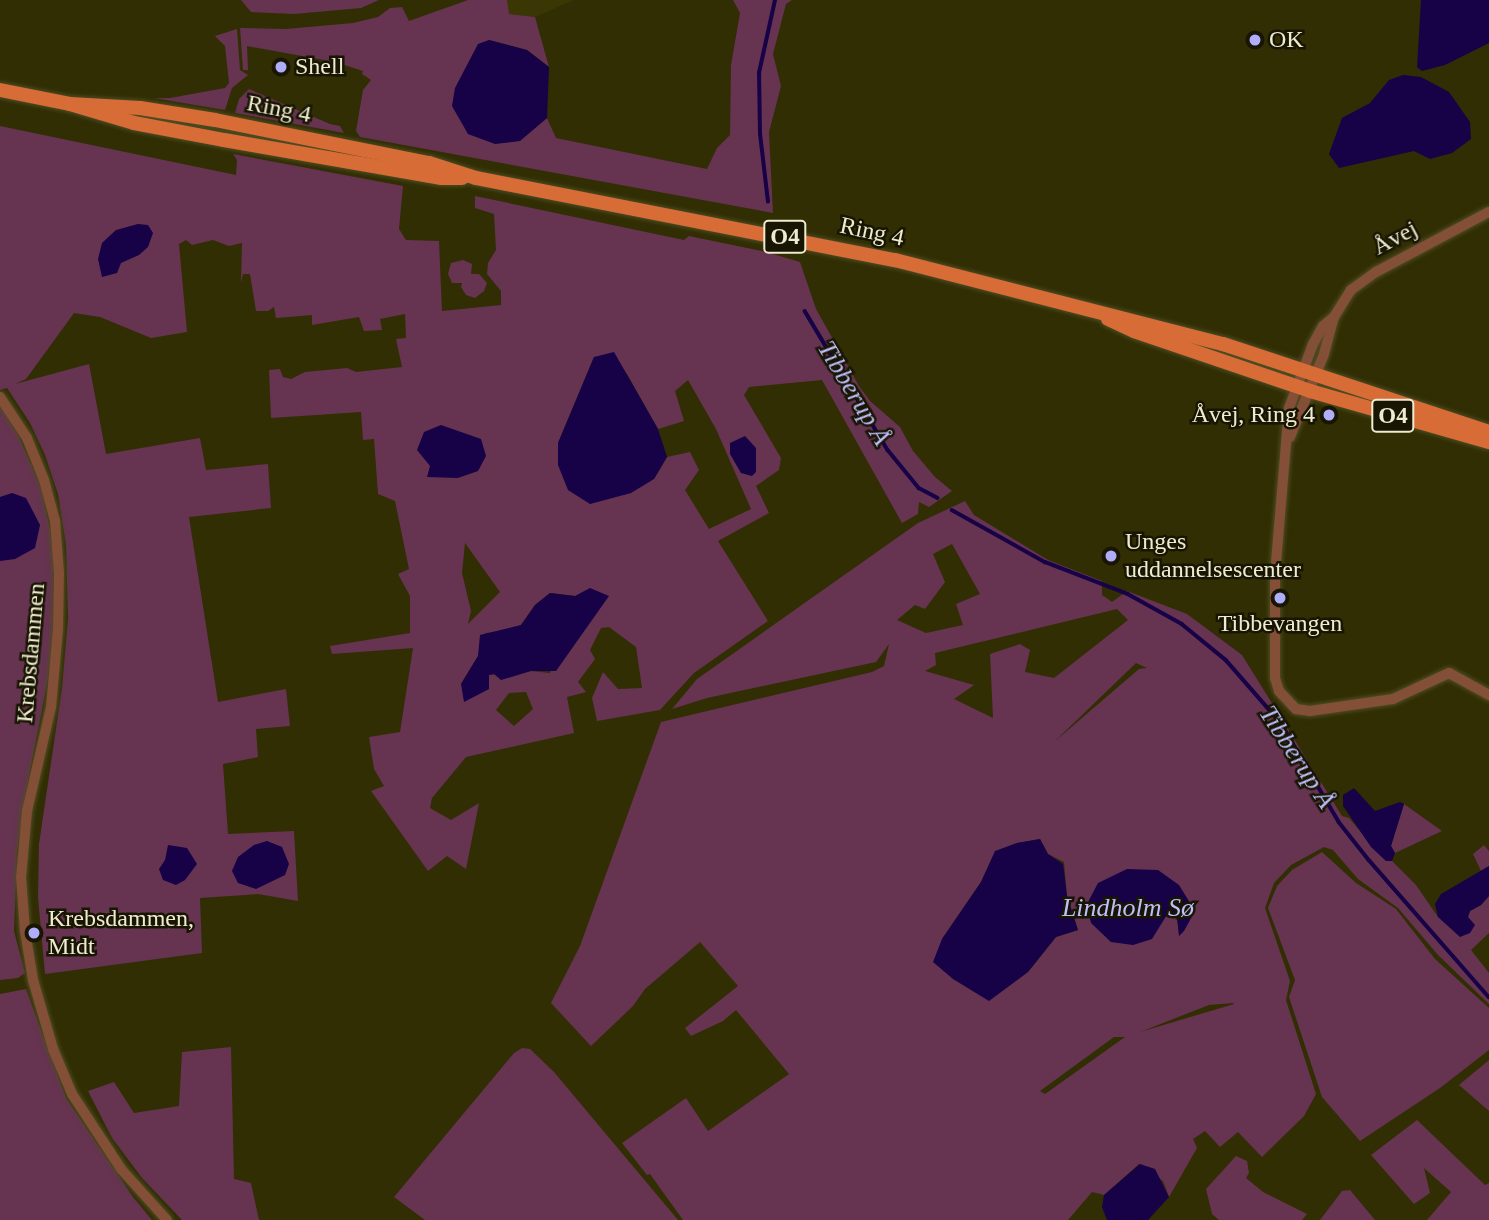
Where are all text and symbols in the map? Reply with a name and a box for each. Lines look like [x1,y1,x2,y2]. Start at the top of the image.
place label: OK [1269,26,1304,54]
marker: OK [1247,32,1263,48]
place label: Shell [295,53,344,81]
marker: Shell [273,59,289,75]
street label: Ring 4 [245,89,313,129]
street label: Ring 4 [837,211,907,253]
street label: Åvej [1368,214,1422,262]
road number: O4 [762,218,808,256]
water label: Tibberup Å [811,335,897,451]
road number: O4 [1370,396,1416,436]
place label: Åvej, Ring 4 [1192,401,1315,429]
marker: Åvej, Ring 4 [1321,407,1337,423]
place label: Unges uddannelsescenter [1125,528,1301,584]
marker: Unges uddannelsescenter [1103,548,1119,564]
street label: Krebsdammen [11,582,51,724]
marker: Tibbevangen [1272,590,1288,606]
place label: Tibbevangen [1218,610,1342,638]
water label: Tibberup Å [1252,700,1342,814]
water label: Lindholm Sø [1062,892,1194,924]
place label: Krebsdammen, Midt [48,905,194,961]
marker: Krebsdammen, Midt [26,925,42,941]

